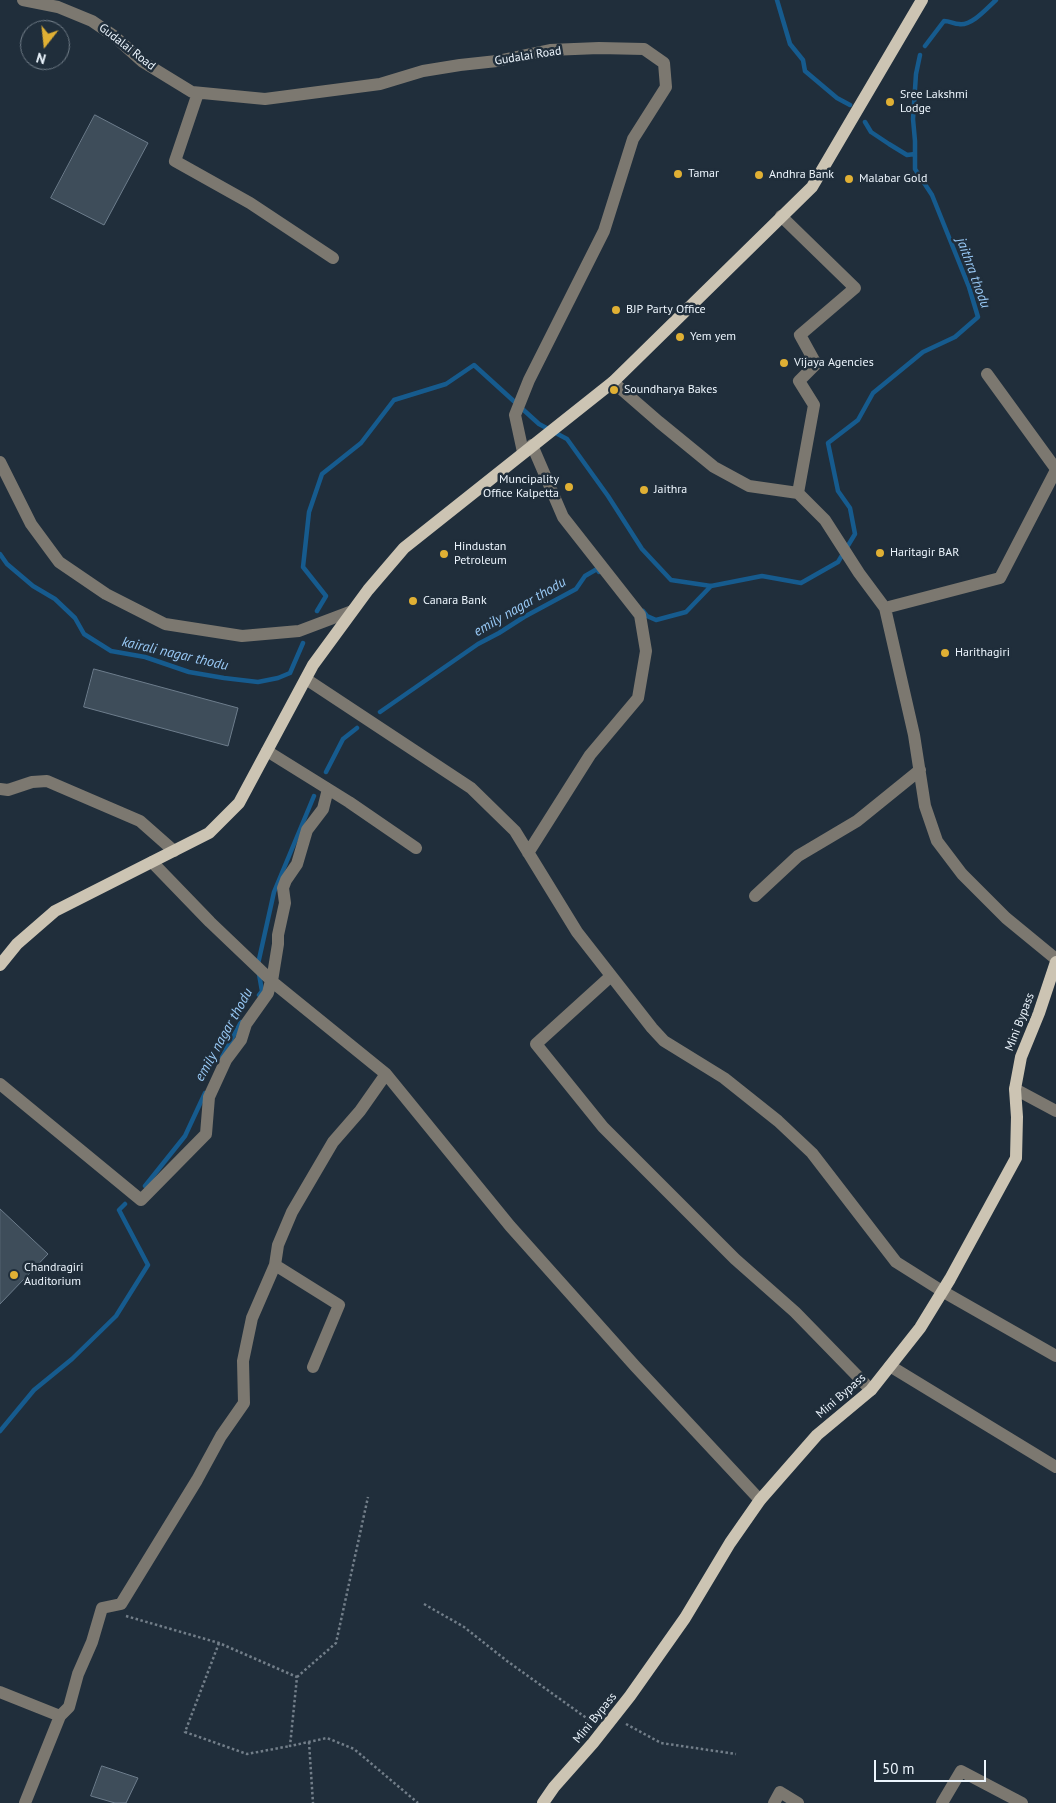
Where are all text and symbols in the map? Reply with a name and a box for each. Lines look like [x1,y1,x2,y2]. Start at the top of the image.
north arrow [20,20,70,70]
street label: Gudalai Road [96,21,158,73]
street label: Gudalai Road [494,44,562,68]
text: N [34,49,48,68]
place label: Sree Lakshmi Lodge [900,88,968,116]
marker: Sree Lakshmi Lodge [884,96,896,108]
place label: Tamar [688,167,719,181]
marker: Tamar [672,168,684,180]
place label: Andhra Bank [769,168,834,182]
marker: Andhra Bank [753,169,765,181]
place label: Malabar Gold [859,172,927,186]
marker: Malabar Gold [843,173,855,185]
water label: jaithra thodu [952,235,994,311]
place label: BJP Party Office [626,303,706,317]
marker: BJP Party Office [610,304,622,316]
place label: Yem yem [690,330,736,344]
marker: Yem yem [674,331,686,343]
place label: Vijaya Agencies [794,356,874,370]
marker: Vijaya Agencies [778,357,790,369]
place label: Soundharya Bakes [624,383,717,397]
marker: Soundharya Bakes [608,384,620,396]
place label: Muncipality Office Kalpetta [483,473,559,501]
marker: Muncipality Office Kalpetta [563,481,575,493]
place label: Jaithra [654,483,687,497]
marker: Jaithra [638,484,650,496]
place label: Hindustan Petroleum [454,540,507,568]
place label: Haritagir BAR [890,546,959,560]
marker: Haritagir BAR [874,547,886,559]
marker: Hindustan Petroleum [438,548,450,560]
water label: emily nagar thodu [471,574,569,640]
place label: Canara Bank [423,594,487,608]
marker: Canara Bank [407,595,419,607]
water label: kairali nagar thodu [120,634,230,674]
place label: Harithagiri [955,646,1010,660]
marker: Harithagiri [939,647,951,659]
water label: emily nagar thodu [191,986,257,1084]
street label: Mini Bypass [1002,991,1038,1053]
place label: Chandragiri Auditorium [24,1261,83,1289]
marker: Chandragiri Auditorium [8,1269,20,1281]
street label: Mini Bypass [813,1371,869,1421]
street label: Mini Bypass [570,1690,620,1746]
scale bar [876,1750,988,1782]
text: 50 m [882,1759,915,1778]

